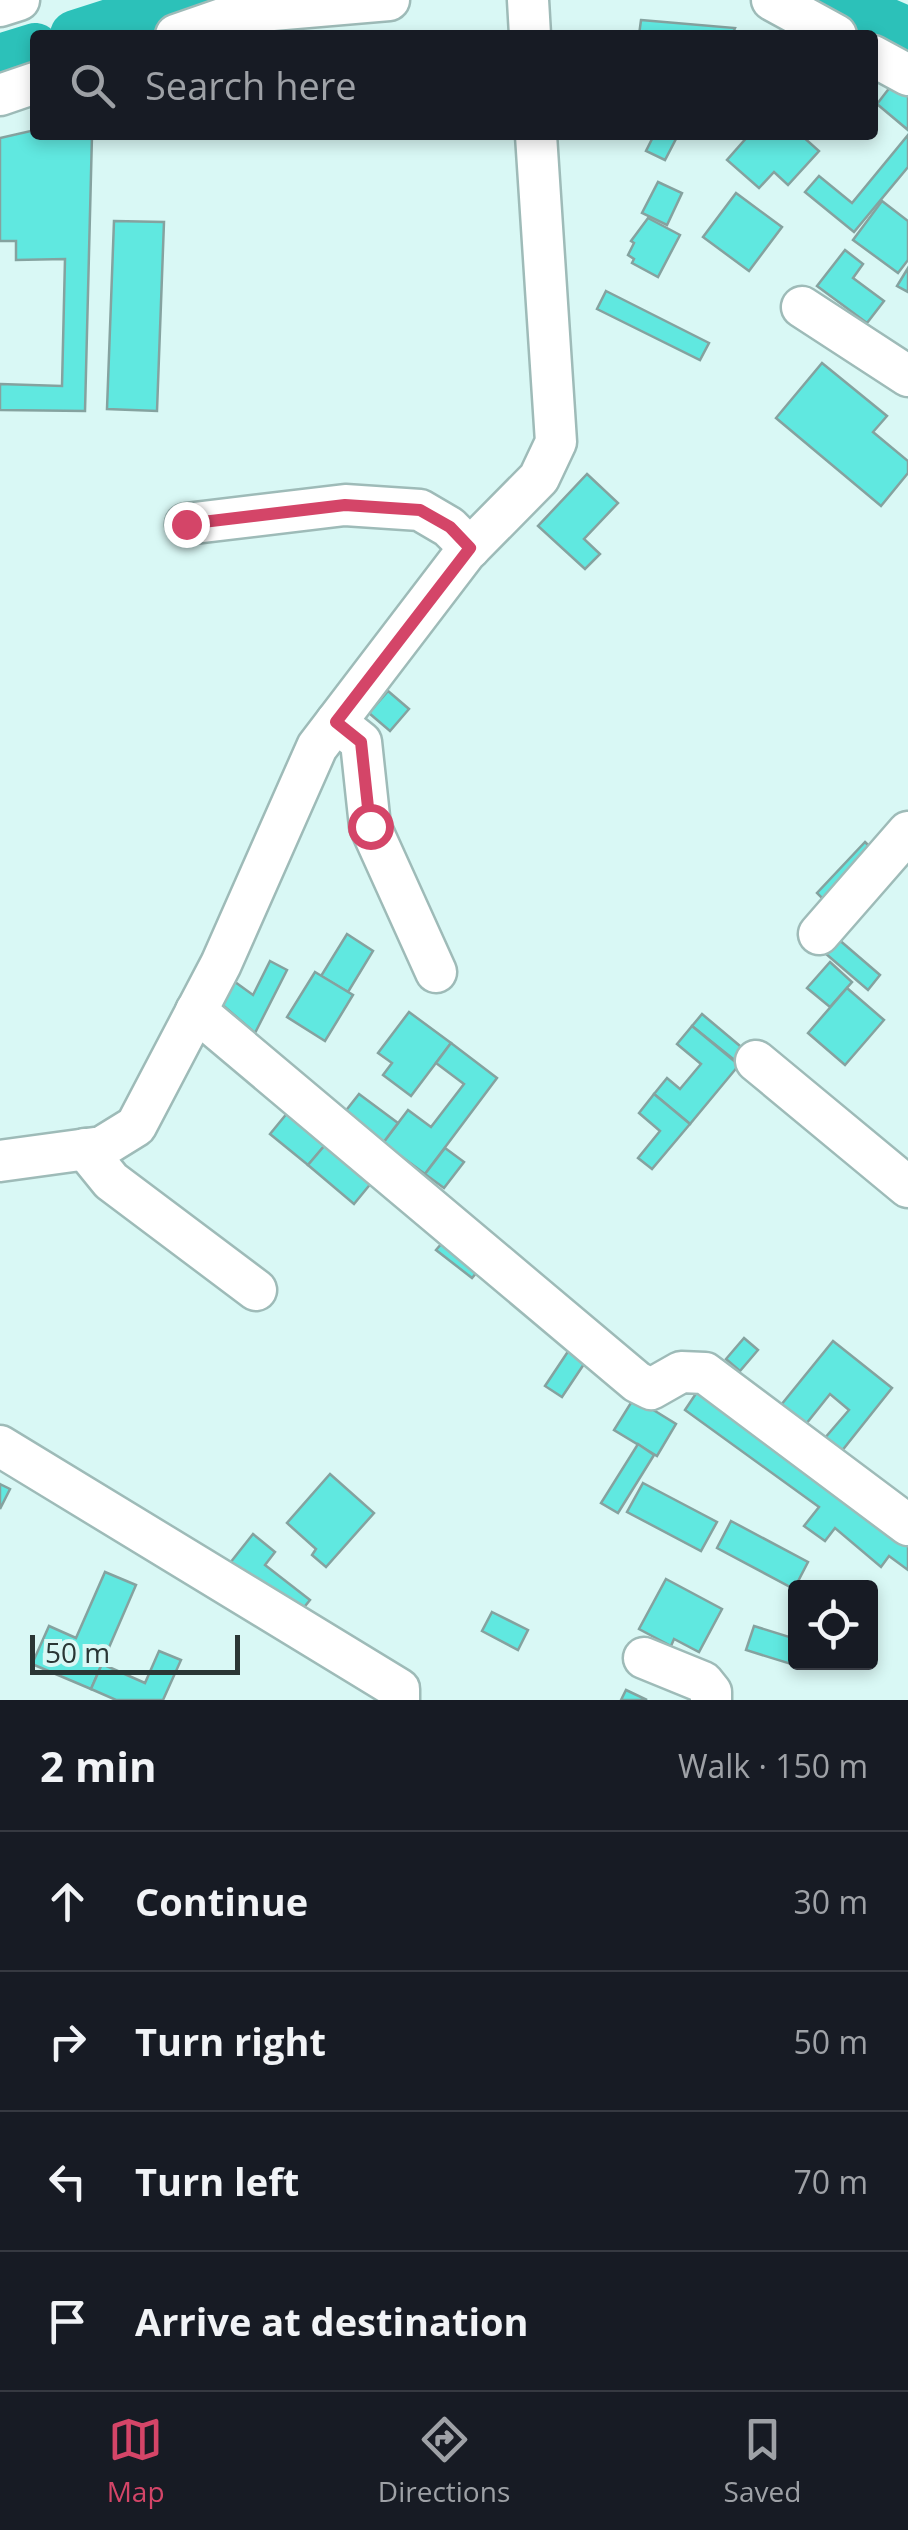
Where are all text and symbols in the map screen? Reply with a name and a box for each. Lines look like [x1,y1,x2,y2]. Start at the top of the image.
search box [30,30,878,140]
icon: search [65,58,120,113]
text: Search here [145,59,357,111]
route end [164,502,210,548]
route start [348,804,394,850]
map controls [788,1580,878,1670]
button: locate [788,1580,878,1670]
scale bar [30,1630,240,1674]
text: 50 m [45,1633,110,1671]
text: 2 min [40,1737,157,1794]
text: Walk · 150 m [678,1744,868,1787]
icon: ahead [40,1874,95,1929]
text: Continue [135,1875,308,1927]
text: 30 m [793,1880,868,1923]
icon: right [40,2014,95,2069]
text: Turn right [135,2015,326,2067]
text: 50 m [793,2020,868,2063]
icon: left [40,2154,95,2209]
text: Turn left [135,2155,299,2207]
text: 70 m [793,2160,868,2203]
icon: arrive [40,2294,95,2349]
text: Arrive at destination [135,2295,529,2347]
tab: Map [107,2412,165,2510]
tab: Directions [378,2412,510,2510]
tab: Saved [724,2412,801,2510]

